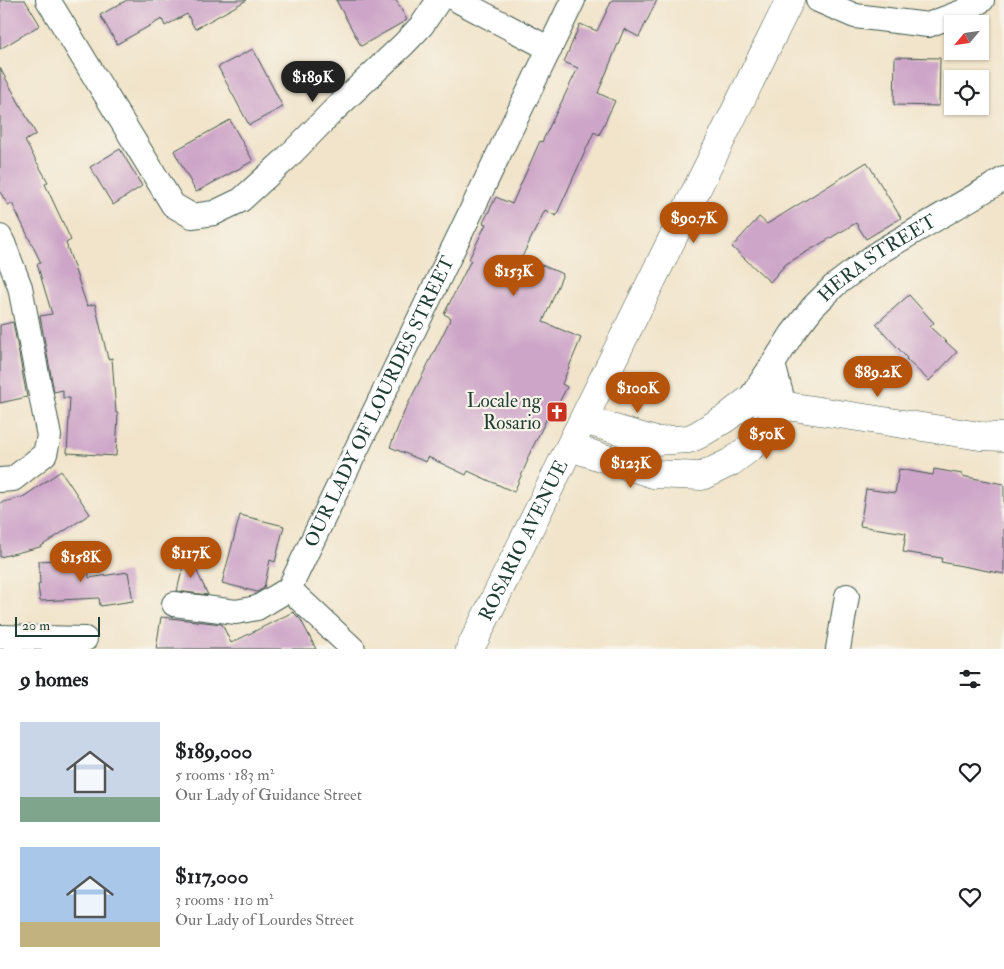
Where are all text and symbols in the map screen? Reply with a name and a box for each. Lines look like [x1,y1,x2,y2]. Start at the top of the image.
north arrow [944,15,989,60]
map controls [944,15,989,115]
pin: $189K [278,61,348,103]
text: $189K [292,67,334,87]
button: locate [944,70,989,115]
pin: $90.7K [653,202,735,244]
text: $90.7K [671,208,717,228]
street label: HERA STREET [813,209,941,307]
street label: OUR LADY OF LOURDES STREET [299,252,460,551]
pin: $153K [479,254,549,297]
text: $153K [494,261,534,281]
pin: $89.2K [837,356,919,398]
text: $89.2K [854,362,902,382]
pin: $100K [603,372,673,414]
text: $100K [617,378,659,398]
place label: Locale ng Rosario [467,389,542,435]
church icon: Locale ng Rosario [545,400,569,424]
pin: $50K [737,418,797,460]
text: $50K [749,424,785,444]
pin: $123K [596,446,666,489]
text: $123K [611,453,651,473]
street label: ROSARIO AVENUE [474,456,573,625]
pin: $117K [156,536,226,579]
pin: $158K [46,540,116,583]
text: $117K [171,543,211,563]
text: $158K [61,547,101,567]
scale bar [15,614,100,637]
text: 20 m [22,617,50,634]
icon: filters [956,665,984,693]
text: 9 homes [20,666,89,693]
text: $189,000 [175,738,252,765]
icon: home [60,742,120,802]
icon: heart [956,758,984,786]
text: 5 rooms · 183 m² [175,765,274,785]
text: Our Lady of Guidance Street [175,785,362,805]
text: $117,000 [175,863,248,890]
icon: home [60,867,120,927]
icon: heart [956,883,984,911]
text: 3 rooms · 110 m² [175,890,273,910]
text: Our Lady of Lourdes Street [175,910,354,930]

